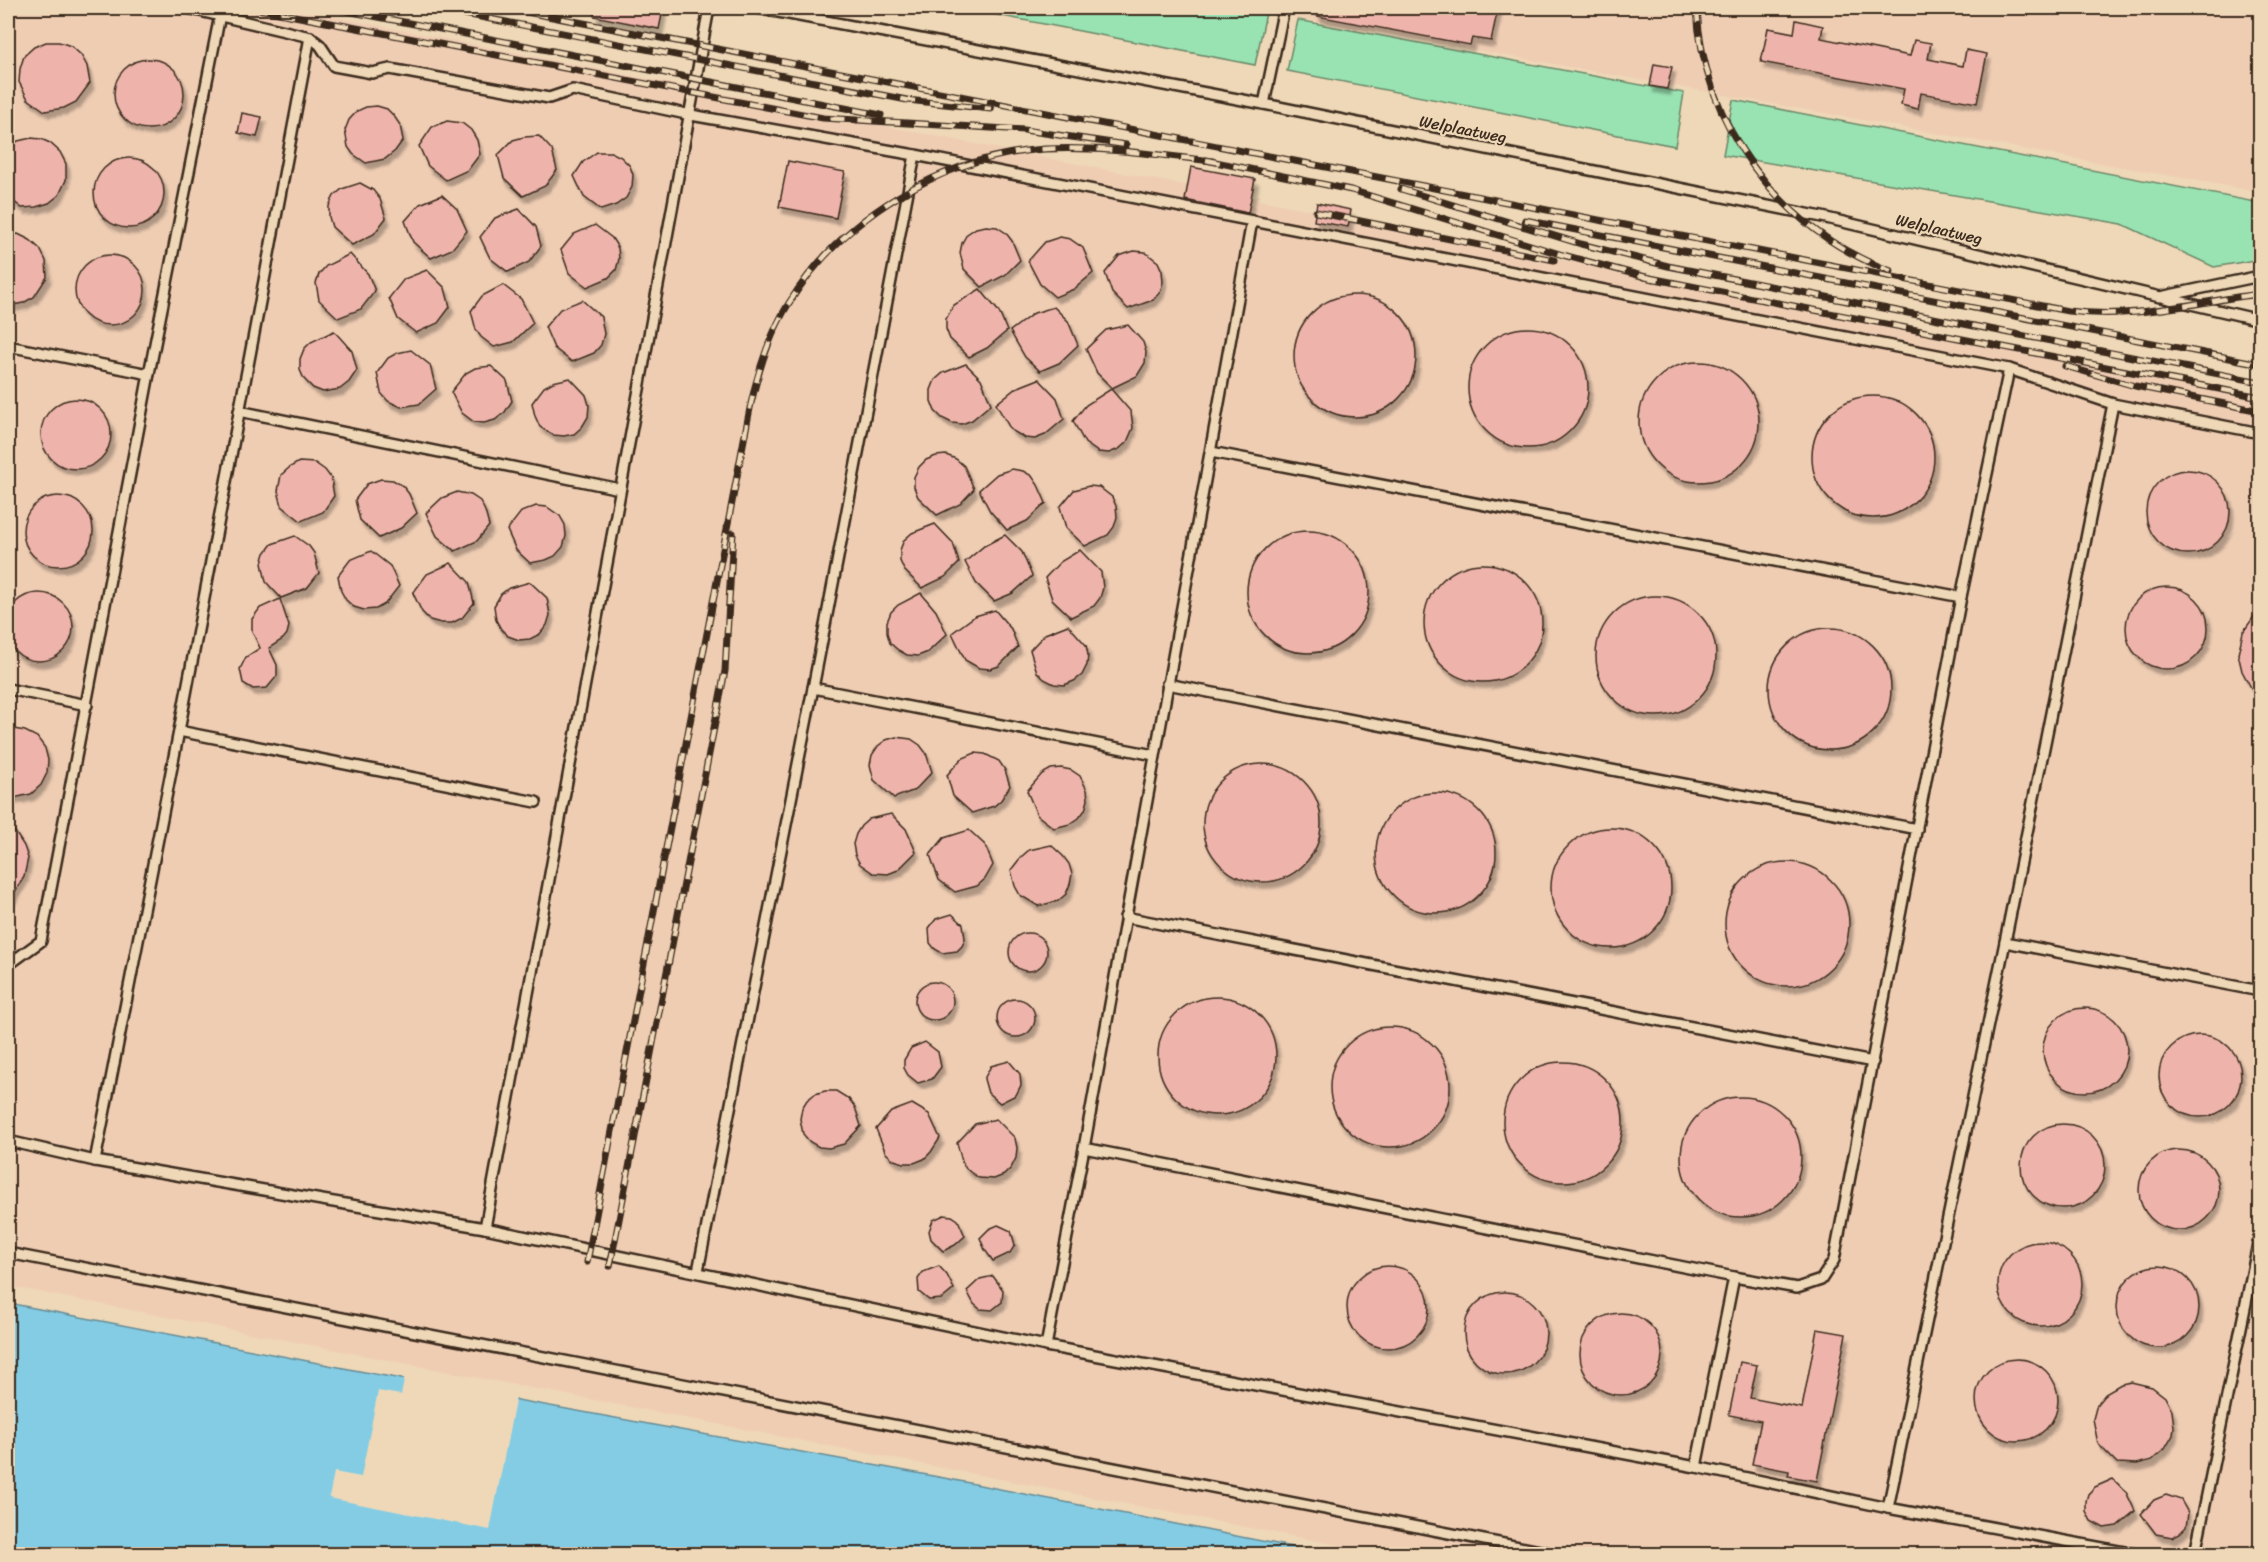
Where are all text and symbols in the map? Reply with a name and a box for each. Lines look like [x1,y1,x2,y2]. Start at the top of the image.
street label: Welplaatweg [1417,106,1509,152]
street label: Welplaatweg [1893,205,1985,253]

